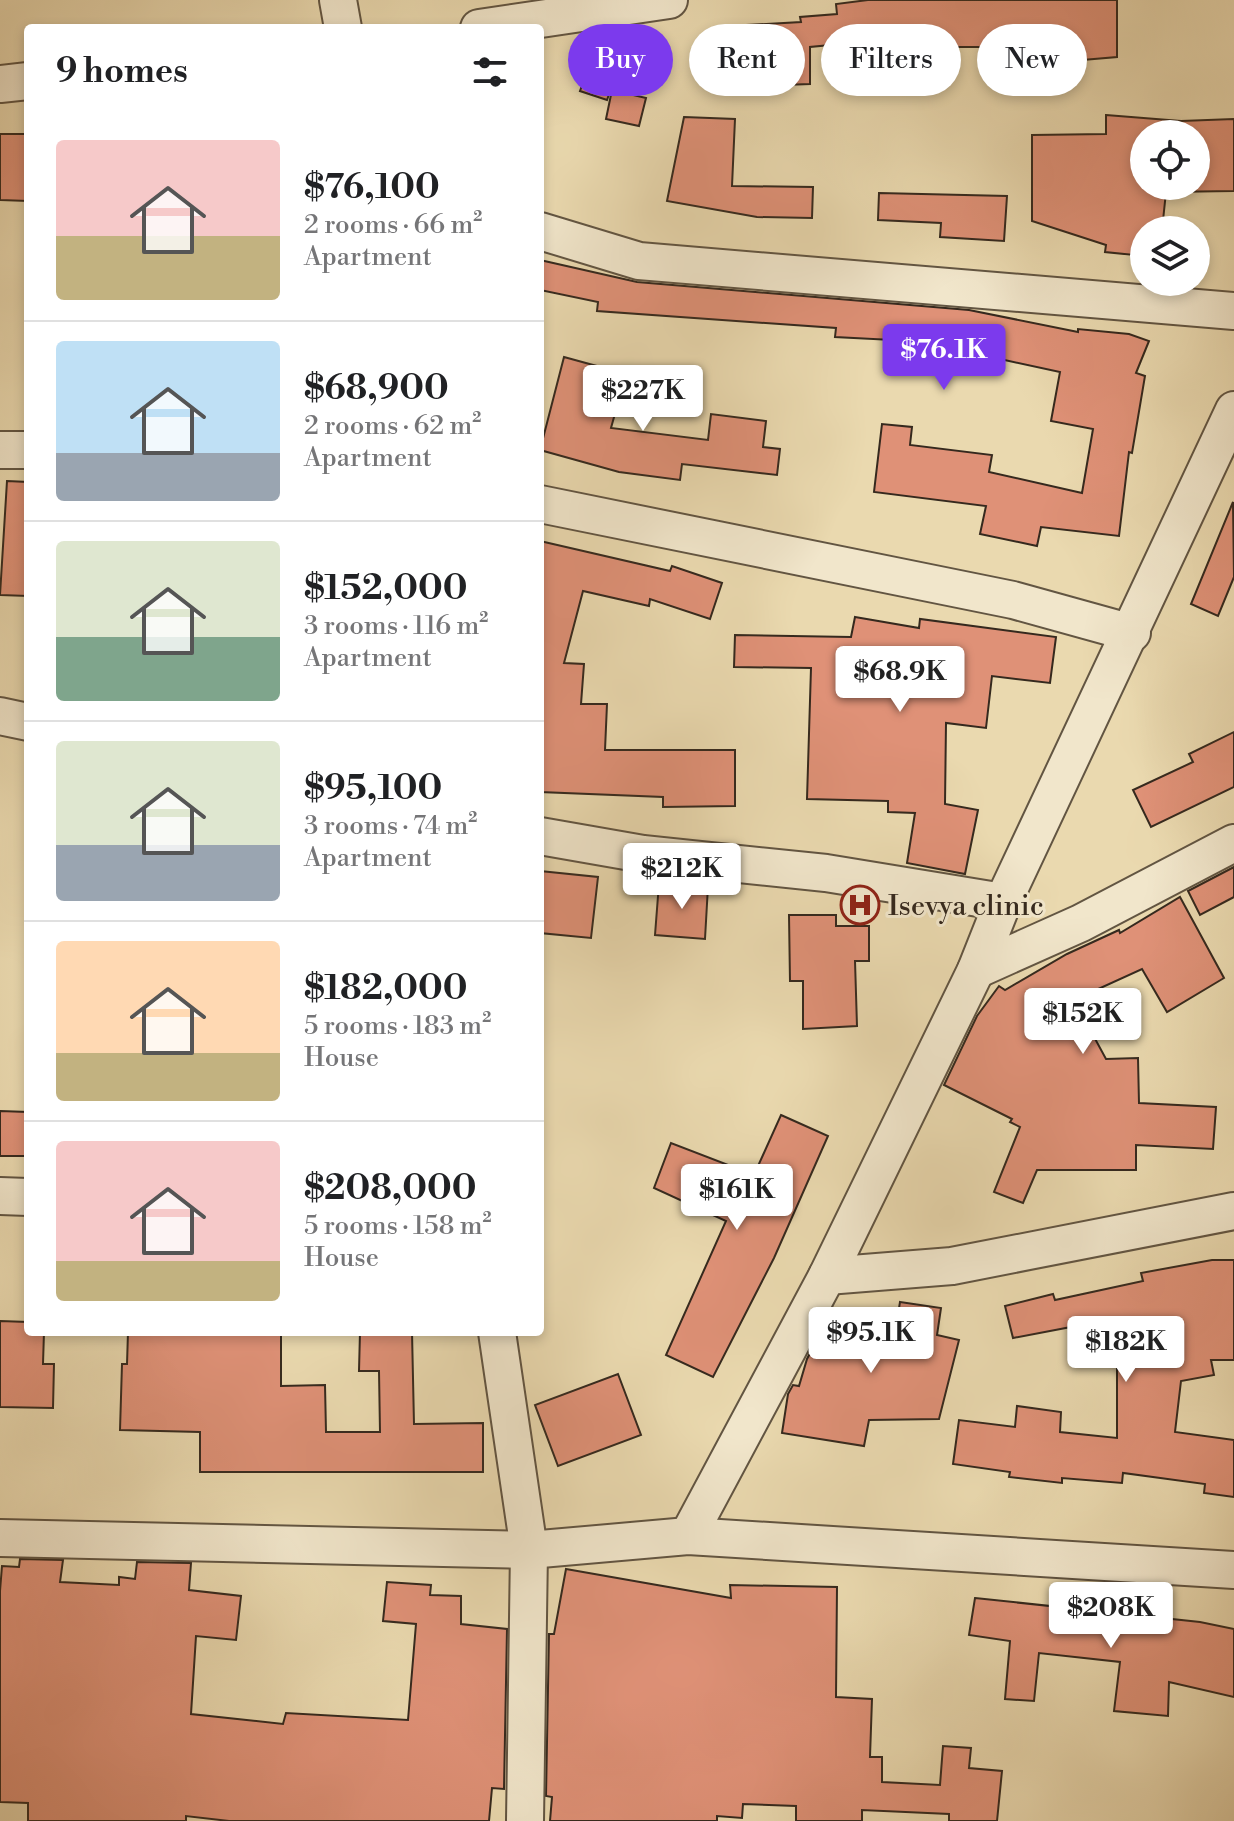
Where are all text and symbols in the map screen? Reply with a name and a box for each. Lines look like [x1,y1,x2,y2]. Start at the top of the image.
chip: Buy [568,24,673,96]
chip: Rent [689,24,805,96]
chip: Filters [821,24,961,96]
chip: New [977,24,1087,96]
icon: filters [468,50,512,94]
text: 9 homes [56,51,188,93]
map controls [1130,120,1210,296]
button: locate [1130,120,1210,200]
text: $76,100 [304,167,440,209]
icon: home [120,172,216,268]
text: 2 rooms · 66 m² [304,209,482,241]
button: layers [1130,216,1210,296]
text: Apartment [304,241,432,273]
pin: $76.1K [879,324,1009,392]
text: $76.1K [901,334,987,366]
pin: $227K [587,365,699,433]
text: $68,900 [304,368,449,410]
icon: home [120,373,216,469]
text: $227K [601,375,685,407]
text: 2 rooms · 62 m² [304,410,481,442]
text: Apartment [304,442,432,474]
text: $152,000 [304,568,467,610]
icon: home [120,573,216,669]
text: 3 rooms · 116 m² [304,610,488,642]
text: Apartment [304,642,432,674]
pin: $68.9K [835,646,965,714]
text: $68.9K [854,656,946,688]
text: $95,100 [304,768,442,810]
icon: home [120,773,216,869]
text: 3 rooms · 74 m² [304,810,477,842]
text: Apartment [304,842,432,874]
pin: $212K [626,843,738,911]
text: $212K [641,853,723,885]
hospital icon: Isevya clinic [839,884,881,926]
place label: Isevya clinic [888,889,1044,924]
text: $182,000 [304,968,468,1010]
icon: home [120,973,216,1069]
pin: $152K [1027,988,1139,1056]
text: $152K [1042,998,1124,1030]
text: 5 rooms · 183 m² [304,1010,491,1042]
text: House [304,1042,379,1074]
pin: $161K [681,1164,793,1232]
text: $208,000 [304,1168,476,1210]
icon: home [120,1173,216,1269]
text: $161K [699,1174,775,1206]
text: 5 rooms · 158 m² [304,1210,492,1242]
text: House [304,1242,379,1274]
pin: $95.1K [806,1307,936,1375]
pin: $182K [1070,1316,1182,1384]
text: $95.1K [827,1317,915,1349]
text: $182K [1085,1326,1167,1358]
pin: $208K [1055,1582,1167,1650]
text: $208K [1067,1592,1155,1624]

